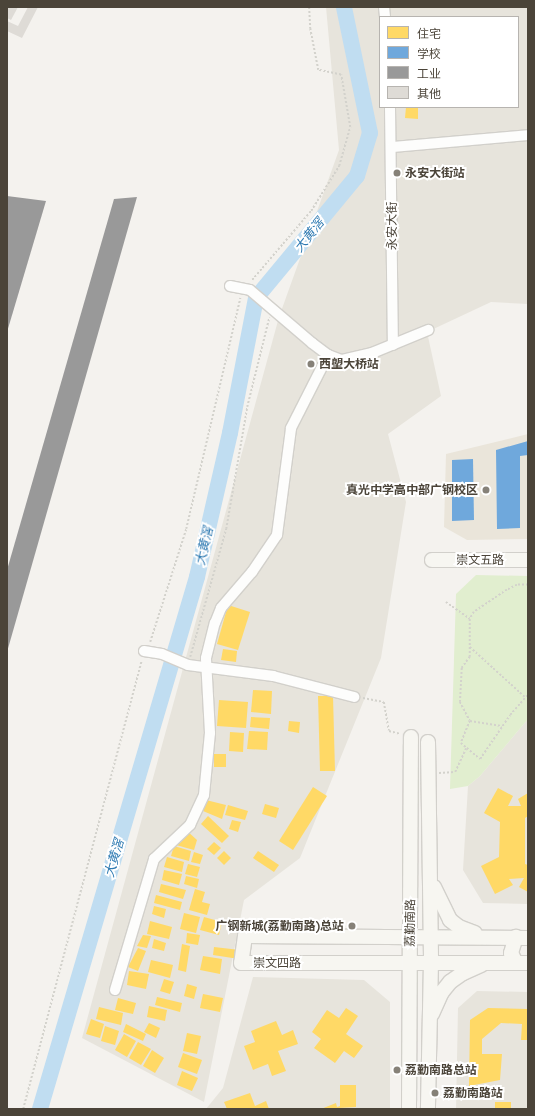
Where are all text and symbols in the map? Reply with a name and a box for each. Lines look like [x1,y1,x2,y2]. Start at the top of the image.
legend [379,16,519,108]
text: 住宅 [417,26,441,41]
text: 学校 [417,46,441,61]
text: 工业 [417,66,441,81]
text: 其他 [417,86,441,101]
place label: 永安大街站 [405,166,465,180]
marker: 永安大街站 [392,168,402,178]
street label: 永安大街 [385,202,399,250]
water label: 大黄滘 [291,215,327,255]
place label: 西塱大桥站 [319,357,379,371]
marker: 西塱大桥站 [306,359,316,369]
place label: 真光中学高中部广钢校区 [346,483,478,497]
marker: 真光中学高中部广钢校区 [481,485,491,495]
water label: 大黄滘 [192,525,216,567]
street label: 崇文五路 [456,553,504,567]
water label: 大黄滘 [101,837,127,879]
street label: 荔勤南路 [402,899,418,947]
place label: 广钢新城(荔勤南路)总站 [215,919,344,933]
marker: 广钢新城(荔勤南路)总站 [347,921,357,931]
street label: 崇文四路 [253,956,301,970]
place label: 荔勤南路总站 [405,1063,477,1077]
marker: 荔勤南路总站 [392,1065,402,1075]
place label: 荔勤南路站 [443,1086,503,1100]
marker: 荔勤南路站 [430,1088,440,1098]

